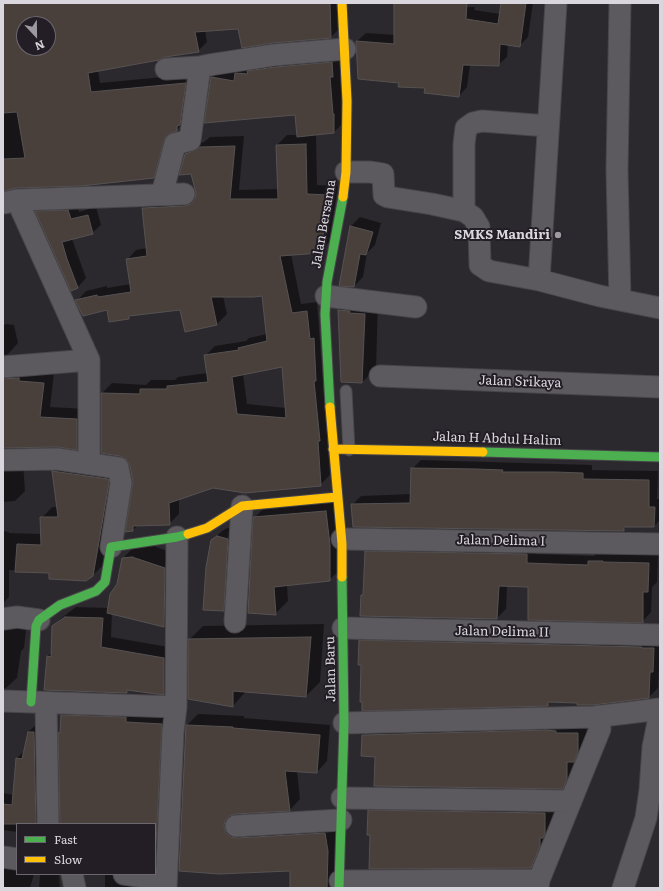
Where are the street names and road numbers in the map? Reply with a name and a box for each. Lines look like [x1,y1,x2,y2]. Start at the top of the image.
street label: Jalan Bersama [309,178,339,270]
street label: Jalan Srikaya [478,373,562,391]
street label: Jalan H Abdul Halim [432,429,562,449]
street label: Jalan Delima I [456,532,546,550]
street label: Jalan Delima II [455,623,549,641]
street label: Jalan Baru [323,636,339,702]

